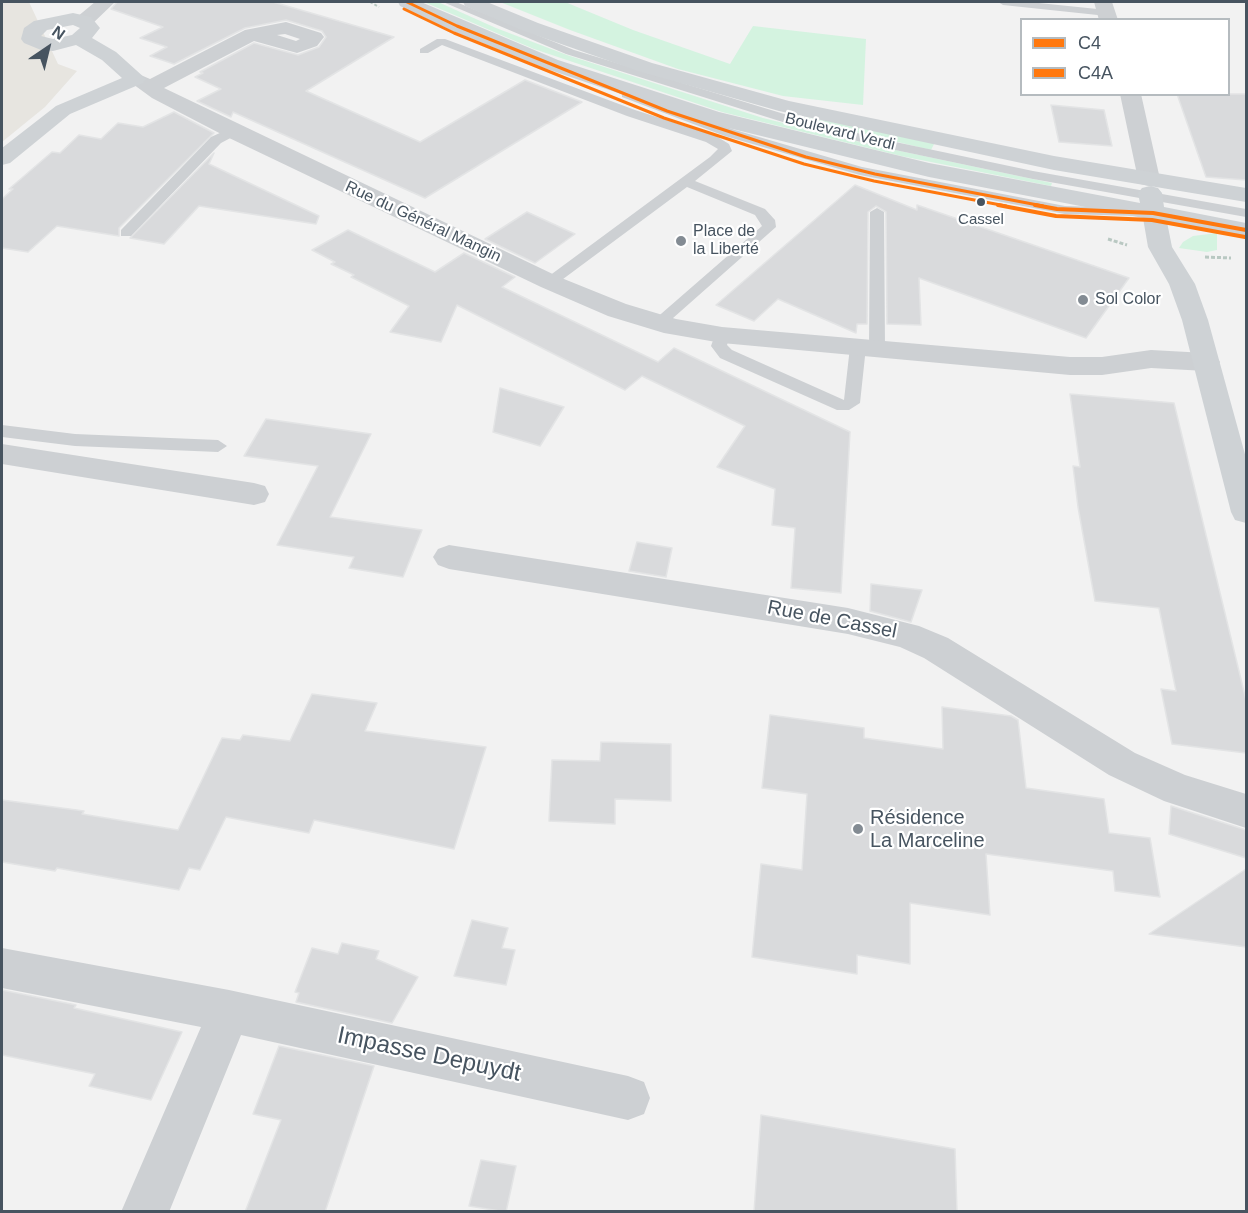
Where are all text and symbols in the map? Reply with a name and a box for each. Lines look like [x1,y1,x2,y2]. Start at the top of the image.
north arrow [18,18,78,78]
legend [1020,18,1230,96]
text: N [49,23,68,43]
text: C4 [1078,33,1101,53]
text: C4A [1078,63,1113,83]
street label: Boulevard Verdi [783,109,897,155]
street label: Rue du Général Mangin [342,177,504,267]
marker: Cassel [975,196,987,208]
place label: Cassel [958,211,1004,229]
place label: Place de la Liberté [693,222,759,260]
marker: Place de la Liberté [674,234,688,248]
place label: Sol Color [1095,290,1161,310]
marker: Sol Color [1076,293,1090,307]
street label: Rue de Cassel [765,596,899,644]
place label: Résidence La Marceline [870,806,985,853]
marker: Résidence La Marceline [851,822,865,836]
street label: Impasse Depuydt [335,1021,523,1089]

